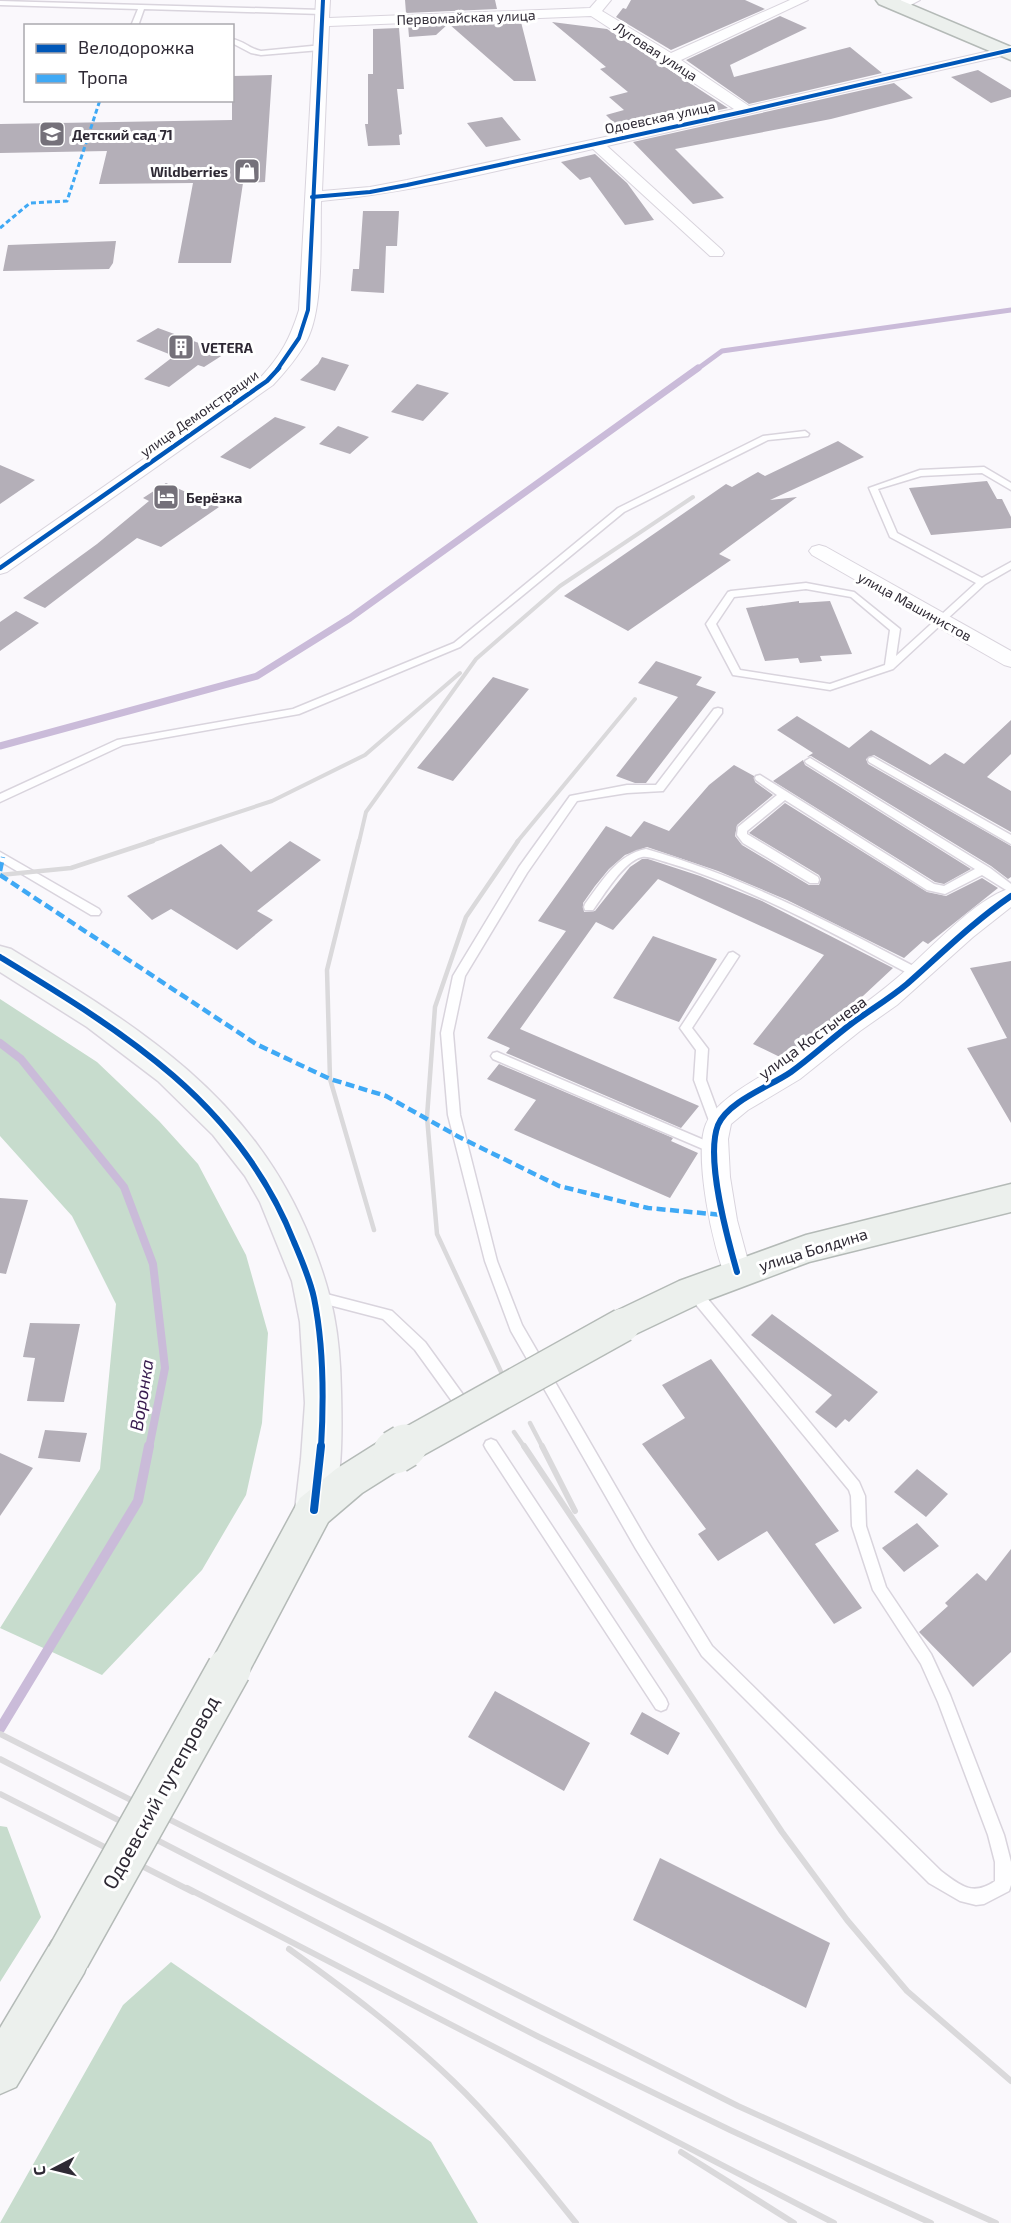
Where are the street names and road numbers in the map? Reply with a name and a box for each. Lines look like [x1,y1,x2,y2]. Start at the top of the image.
street label: Первомайская улица [396,6,536,28]
street label: Луговая улица [611,18,701,84]
street label: Одоевская улица [603,97,717,137]
street label: улица Демонстрации [137,366,261,460]
street label: улица Машинистов [855,568,975,644]
street label: улица Костычева [754,991,870,1083]
street label: улица Болдина [756,1223,870,1276]
street label: Одоевский путепровод [97,1691,224,1894]

